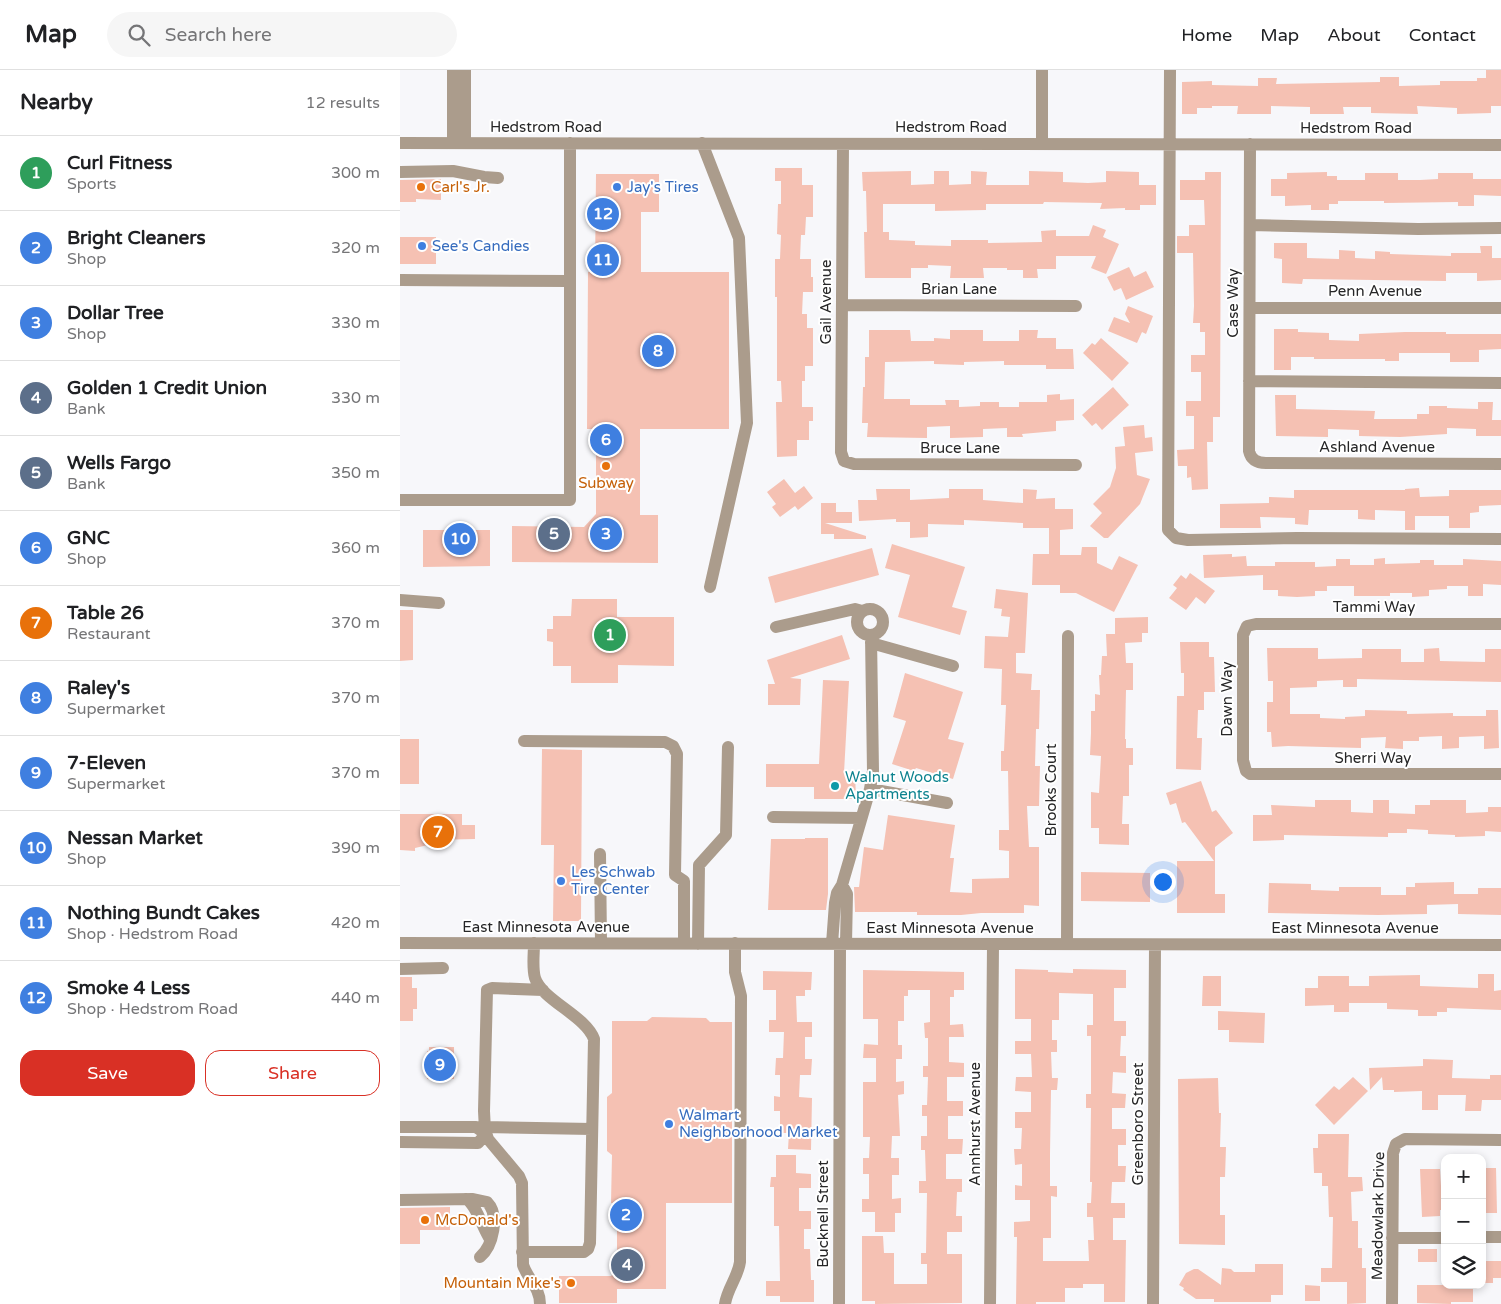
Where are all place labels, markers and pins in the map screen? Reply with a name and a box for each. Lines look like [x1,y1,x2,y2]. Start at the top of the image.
place label: Carl's Jr. [431,178,490,196]
place label: Jay's Tires [627,178,699,196]
marker: Carl's Jr. [415,181,427,193]
marker: Jay's Tires [611,181,623,193]
pin: 12 [587,195,619,233]
place label: See's Candies [432,237,530,255]
marker: See's Candies [416,240,428,252]
pin: 11 [587,241,619,279]
pin: 8 [642,332,674,370]
pin: 6 [590,421,622,459]
marker: Subway [600,460,612,472]
place label: Subway [578,474,634,492]
pin: 5 [538,515,570,553]
pin: 3 [590,515,622,553]
pin: 10 [444,520,476,558]
pin: 1 [594,616,626,654]
place label: Walnut Woods Apartments [845,768,949,803]
marker: Walnut Woods Apartments [829,780,841,792]
pin: 7 [422,813,454,851]
place label: Les Schwab Tire Center [571,863,655,898]
marker: Les Schwab Tire Center [555,875,567,887]
pin: 9 [424,1046,456,1084]
place label: Walmart Neighborhood Market [679,1106,838,1141]
marker: Walmart Neighborhood Market [663,1118,675,1130]
pin: 2 [610,1196,642,1234]
place label: McDonald's [435,1211,519,1229]
marker: McDonald's [419,1214,431,1226]
pin: 4 [611,1246,643,1284]
place label: Mountain Mike's [443,1274,561,1292]
marker: Mountain Mike's [565,1277,577,1289]

